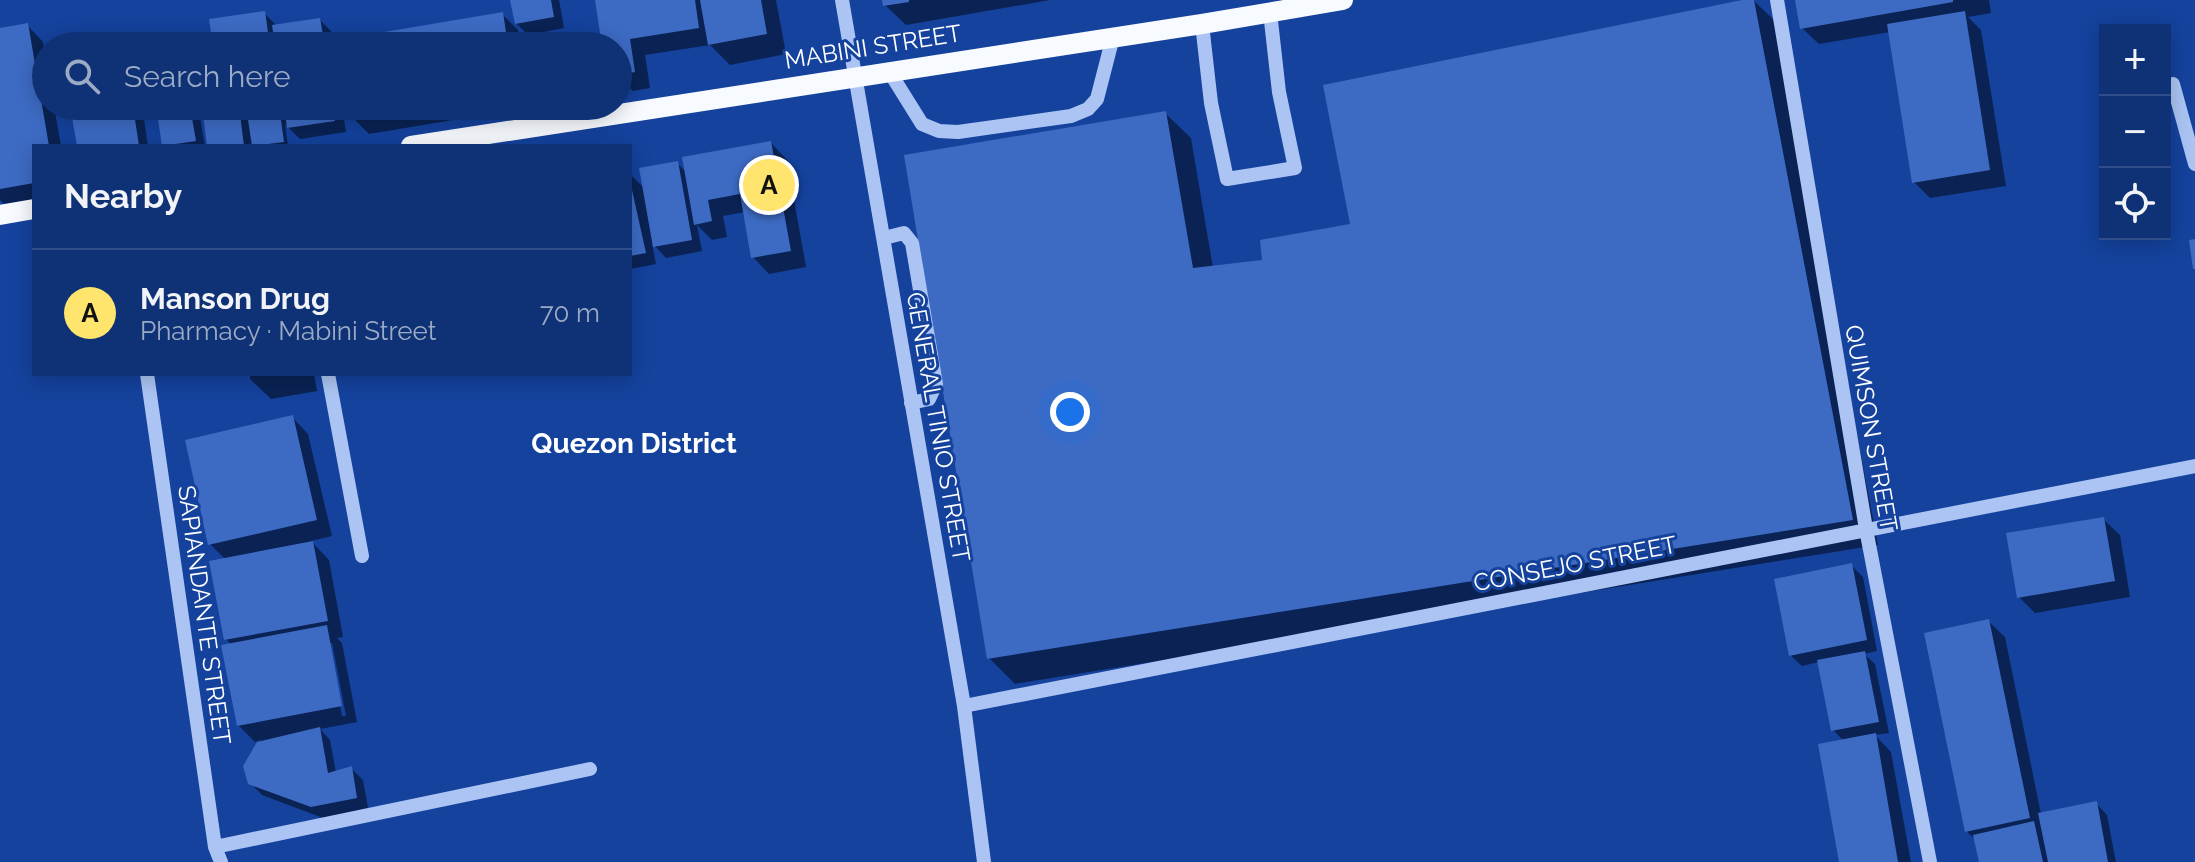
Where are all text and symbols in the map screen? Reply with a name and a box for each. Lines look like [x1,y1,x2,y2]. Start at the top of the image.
street label: MABINI STREET [782,18,964,75]
map controls [2099,24,2171,240]
button: + [2099,24,2171,96]
search box [32,32,632,120]
icon: search [60,54,104,98]
text: Search here [124,59,291,94]
button: − [2099,96,2171,168]
pin: A [743,155,795,215]
button: locate [2099,168,2171,240]
text: Nearby [64,176,182,216]
text: Manson Drug [140,281,330,316]
street label: GENERAL TINIO STREET [900,290,977,564]
text: A [81,298,99,328]
text: 70 m [540,298,600,328]
text: Pharmacy · Mabini Street [140,316,436,346]
street label: QUIMSON STREET [1839,322,1904,534]
your location [1050,392,1090,432]
district label: Quezon District [531,427,737,460]
street label: SAPIANDANTE STREET [172,483,237,747]
street label: CONSEJO STREET [1471,530,1679,597]

